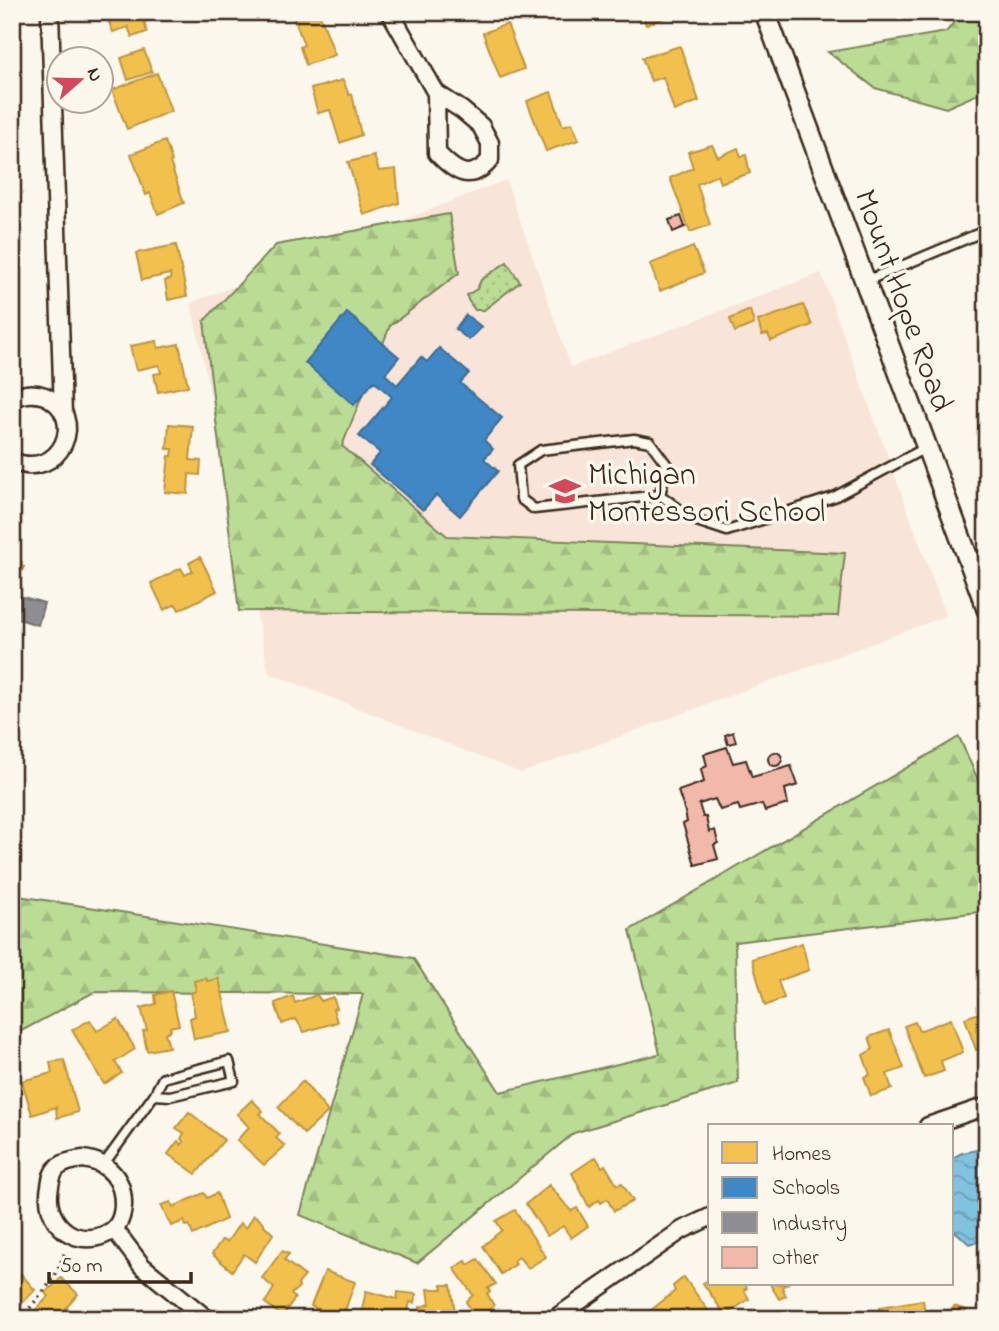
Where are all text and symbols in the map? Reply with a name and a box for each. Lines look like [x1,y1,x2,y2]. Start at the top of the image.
north arrow [46,46,116,116]
text: N [79,64,109,86]
street label: Mount Hope Road [840,184,964,419]
place label: Michigan Montessori School [588,453,825,537]
school or university icon: Michigan Montessori School [548,474,582,508]
legend [708,1124,954,1286]
text: Homes [772,1140,832,1170]
text: Schools [772,1174,840,1204]
text: Industry [772,1210,847,1242]
scale bar [49,1240,191,1284]
text: Other [772,1244,819,1274]
text: 50 m [60,1252,103,1282]

